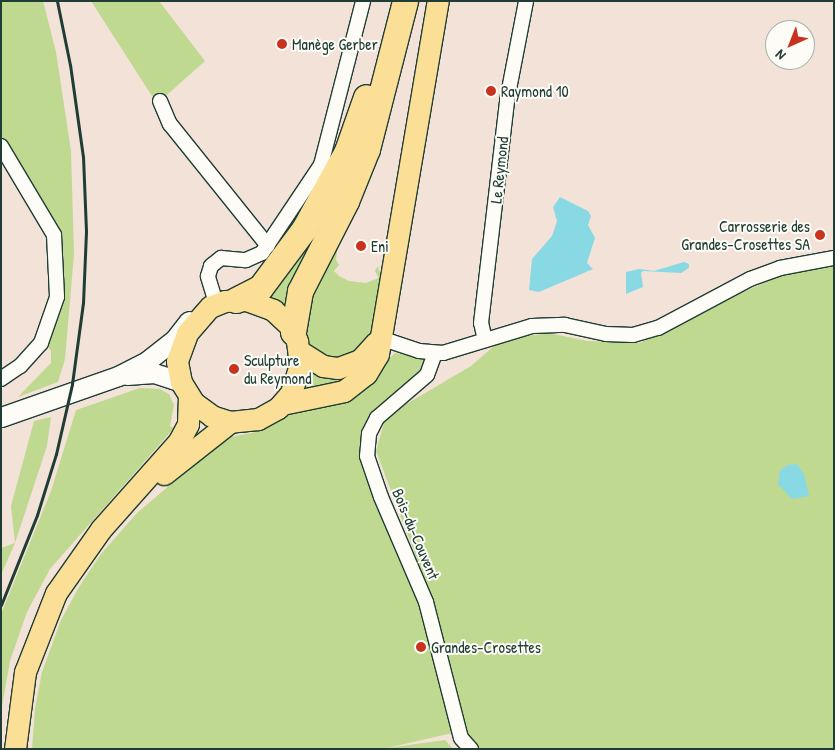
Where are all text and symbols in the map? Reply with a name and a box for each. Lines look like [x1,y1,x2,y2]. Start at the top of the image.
north arrow [765,20,815,70]
place label: Manège Gerber [292,34,378,54]
marker: Manège Gerber [276,38,288,50]
text: N [771,46,789,65]
place label: Raymond 10 [501,81,569,101]
marker: Raymond 10 [485,85,497,97]
street label: Le Reymond [486,136,512,204]
place label: Carrosserie des Grandes-Crosettes SA [681,216,810,254]
marker: Carrosserie des Grandes-Crosettes SA [814,229,826,241]
place label: Eni [371,236,389,256]
marker: Eni [355,240,367,252]
place label: Sculpture du Reymond [244,350,312,388]
marker: Sculpture du Reymond [228,363,240,375]
street label: Bois-du-Couvent [388,486,444,582]
place label: Grandes-Crosettes [431,637,541,657]
marker: Grandes-Crosettes [415,641,427,653]

